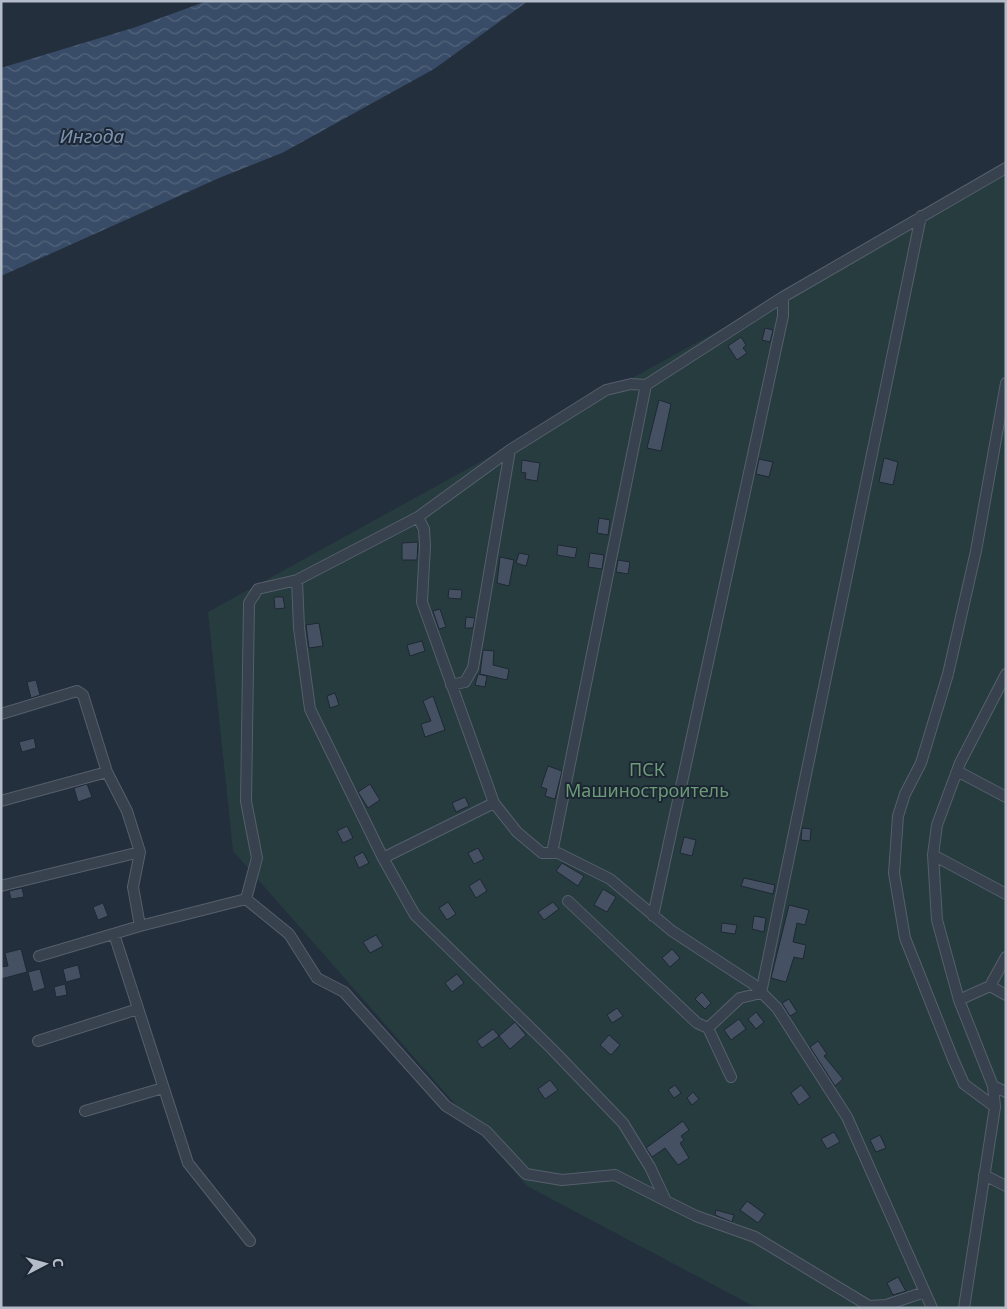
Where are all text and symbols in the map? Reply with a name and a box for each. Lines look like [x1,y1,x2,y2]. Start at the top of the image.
water label: Ингода [60,123,124,149]
park label: ПСК Машиностроитель [565,757,729,802]
north arrow [20,1239,70,1289]
text: С [49,1257,68,1268]

